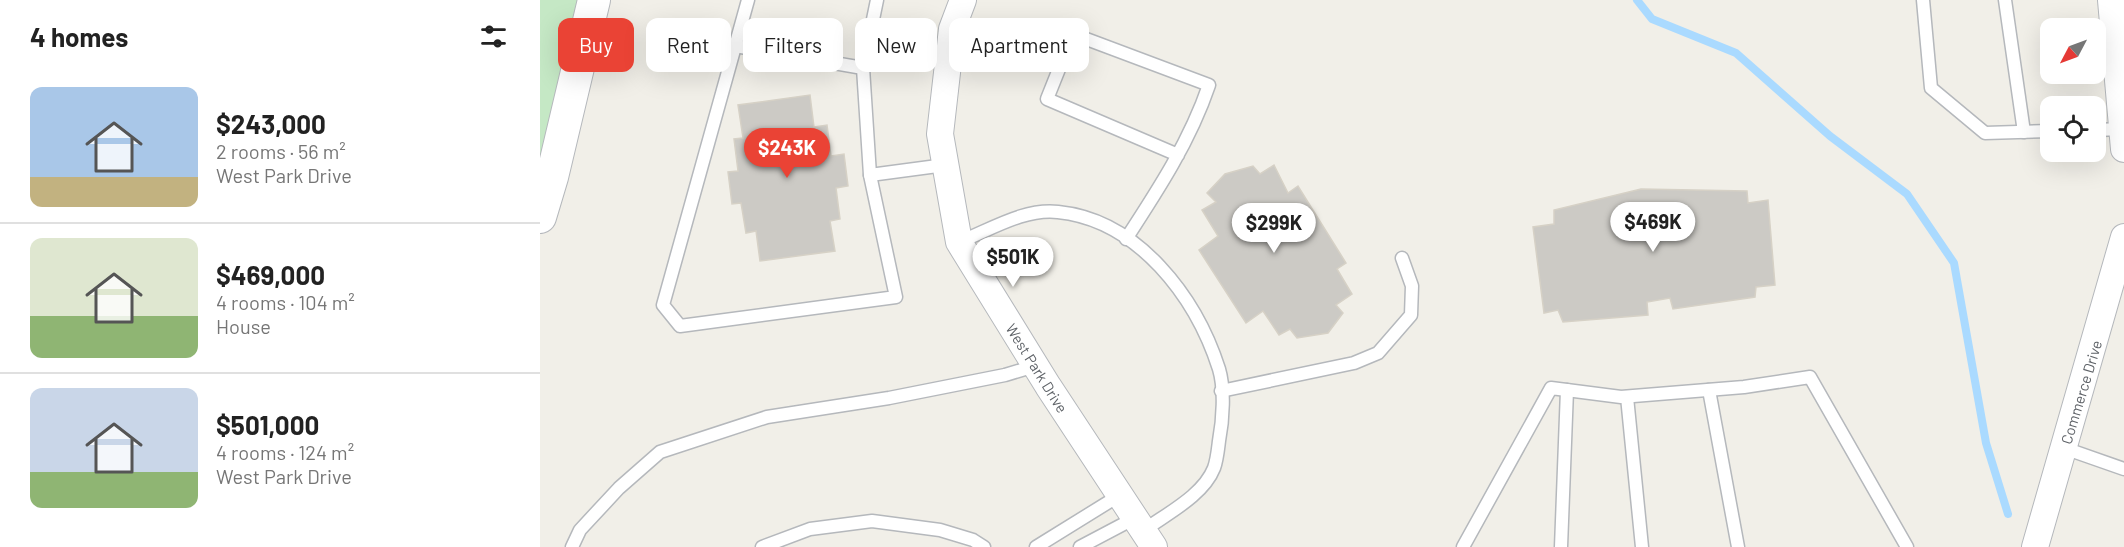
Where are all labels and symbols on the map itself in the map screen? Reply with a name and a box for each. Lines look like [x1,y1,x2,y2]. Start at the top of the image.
north arrow [2040,18,2106,84]
pin: $243K [745,128,829,179]
pin: $469K [1611,202,1695,253]
pin: $299K [1232,203,1316,254]
pin: $501K [971,237,1055,288]
street label: West Park Drive [1002,320,1072,416]
street label: Commerce Drive [2057,338,2105,446]

